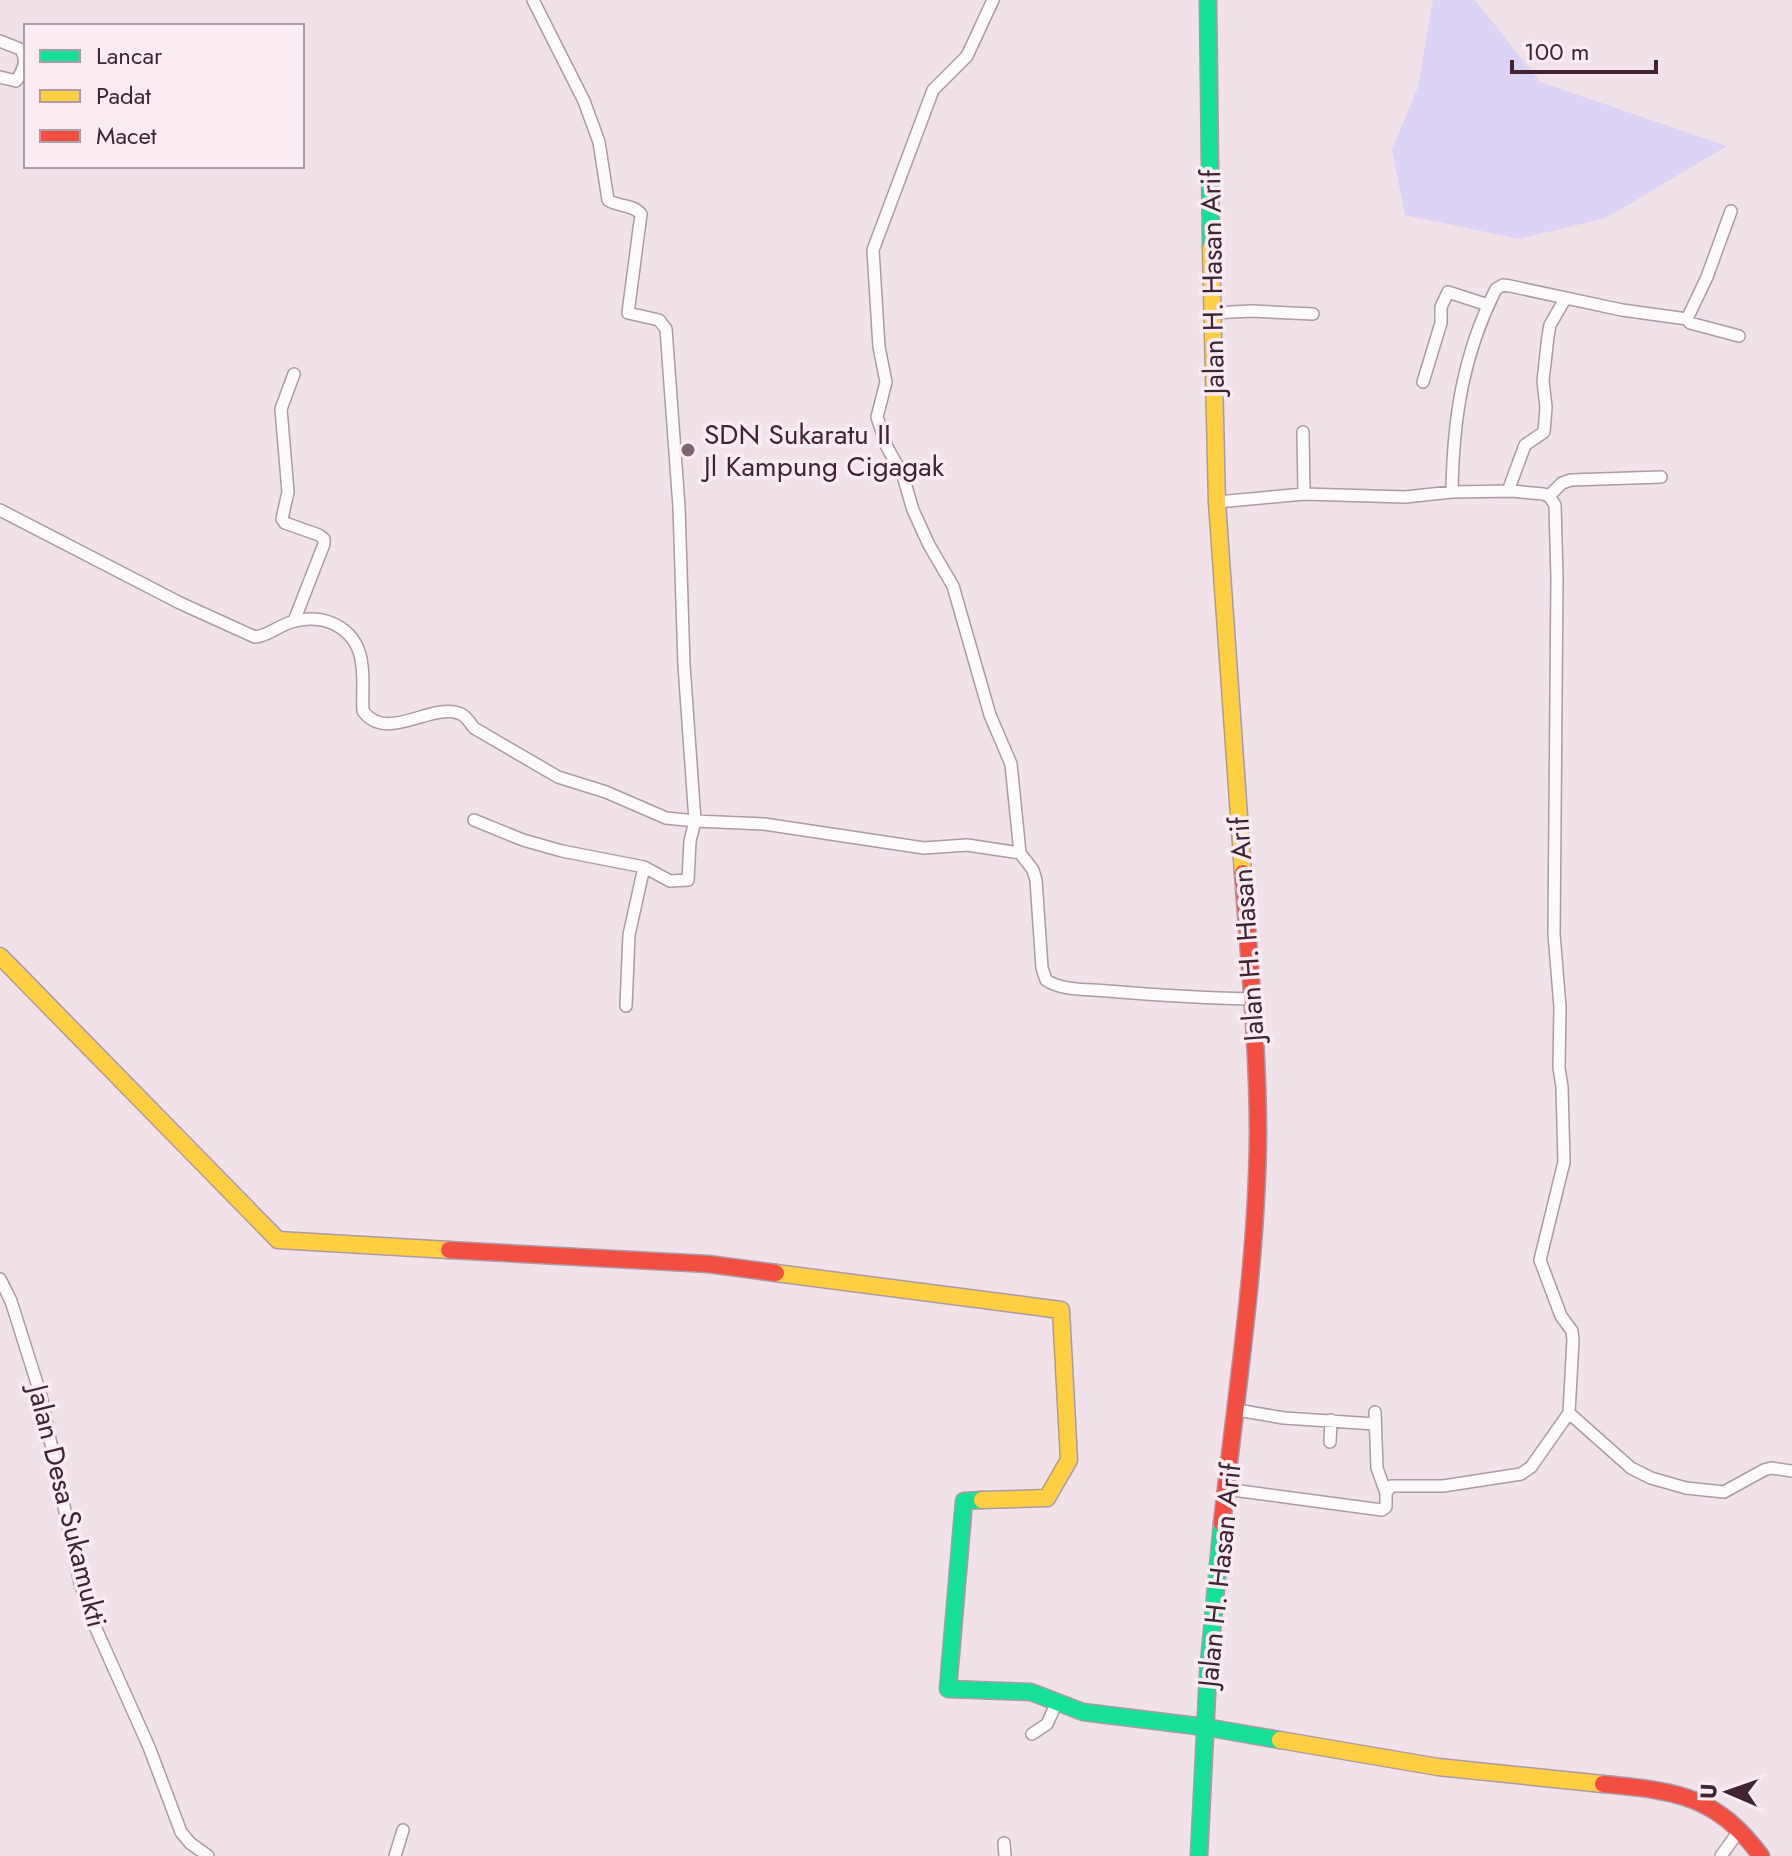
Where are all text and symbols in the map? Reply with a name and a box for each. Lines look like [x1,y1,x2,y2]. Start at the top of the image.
legend [24,24,304,168]
scale bar [1512,24,1656,74]
text: 100 m [1524,34,1590,69]
text: Lancar [96,38,163,73]
text: Padat [96,78,151,113]
text: Macet [96,118,157,153]
street label: Jalan H. Hasan Arif [1190,168,1235,399]
place label: SDN Sukaratu II Jl Kampung Cigagak [700,414,945,487]
marker: SDN Sukaratu II Jl Kampung Cigagak [679,441,697,459]
street label: Jalan H. Hasan Arif [1218,814,1275,1046]
street label: Jalan Desa Sukamukti [17,1377,117,1632]
street label: Jalan H. Hasan Arif [1187,1460,1252,1693]
north arrow [1688,1752,1768,1832]
text: U [1692,1783,1724,1800]

